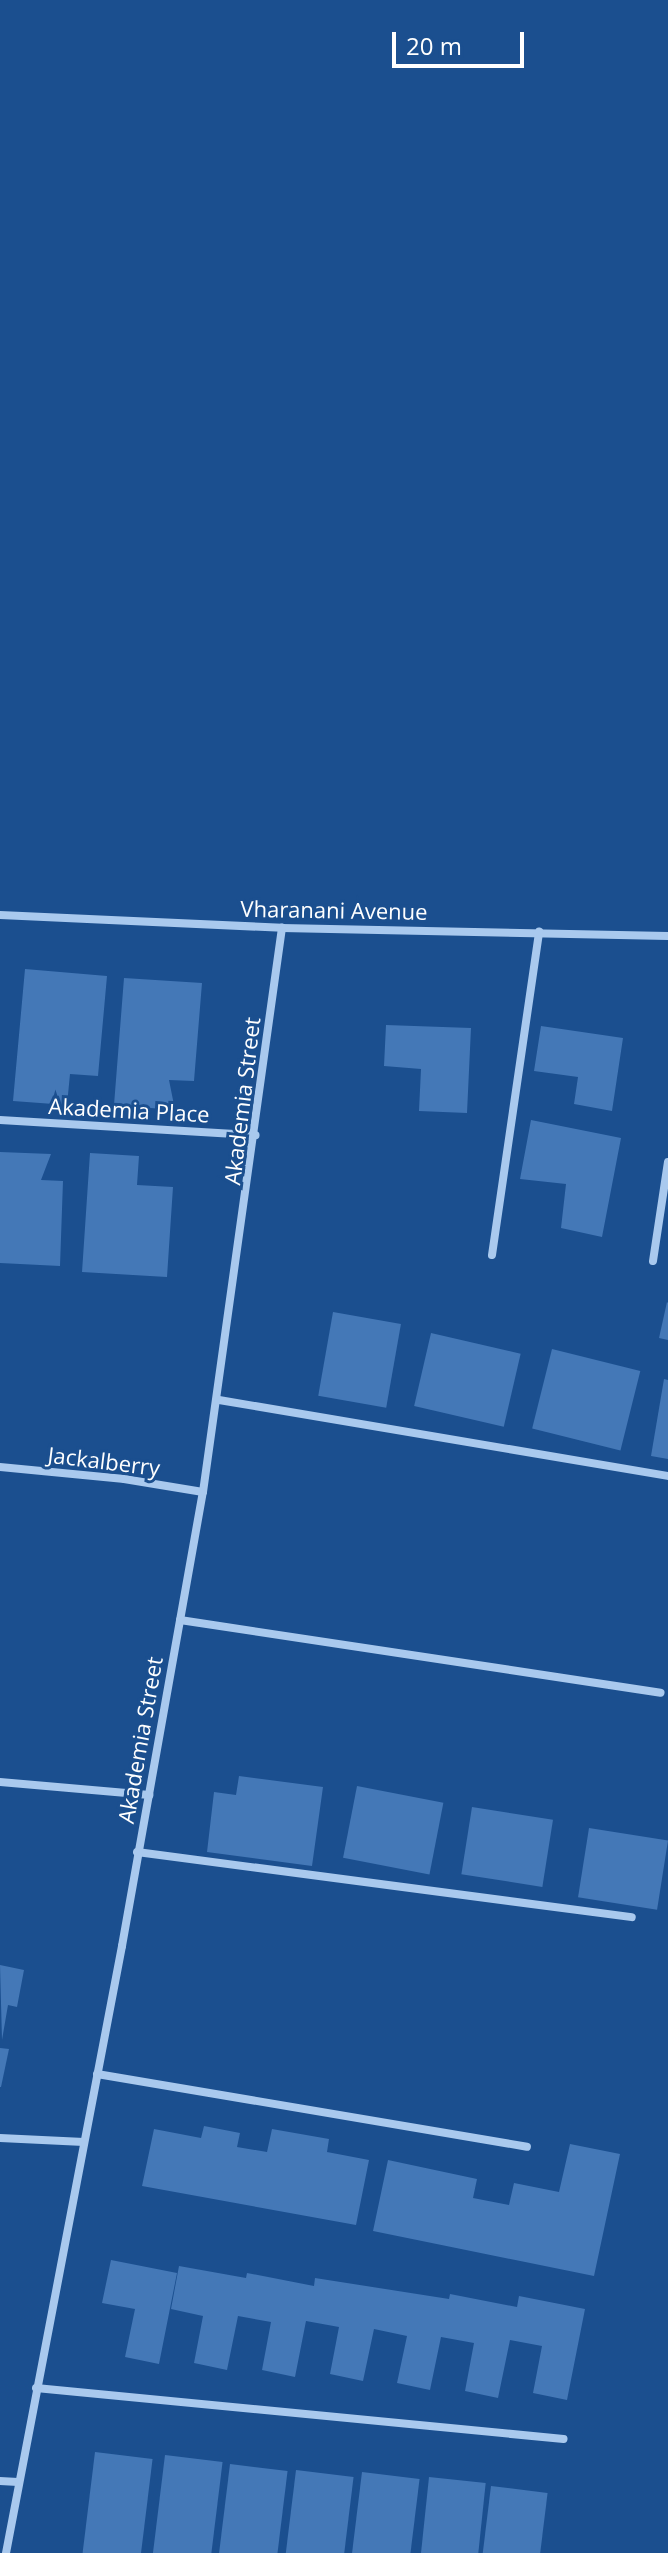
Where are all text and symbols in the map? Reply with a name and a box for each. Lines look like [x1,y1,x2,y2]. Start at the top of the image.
scale bar [396,16,528,66]
text: 20 m [406,29,462,62]
street label: Vharanani Avenue [240,895,428,925]
street label: Akademia Street [219,1016,265,1186]
street label: Akademia Place [48,1093,210,1127]
street label: Jackalberry [46,1441,162,1481]
street label: Akademia Street [112,1655,168,1825]

